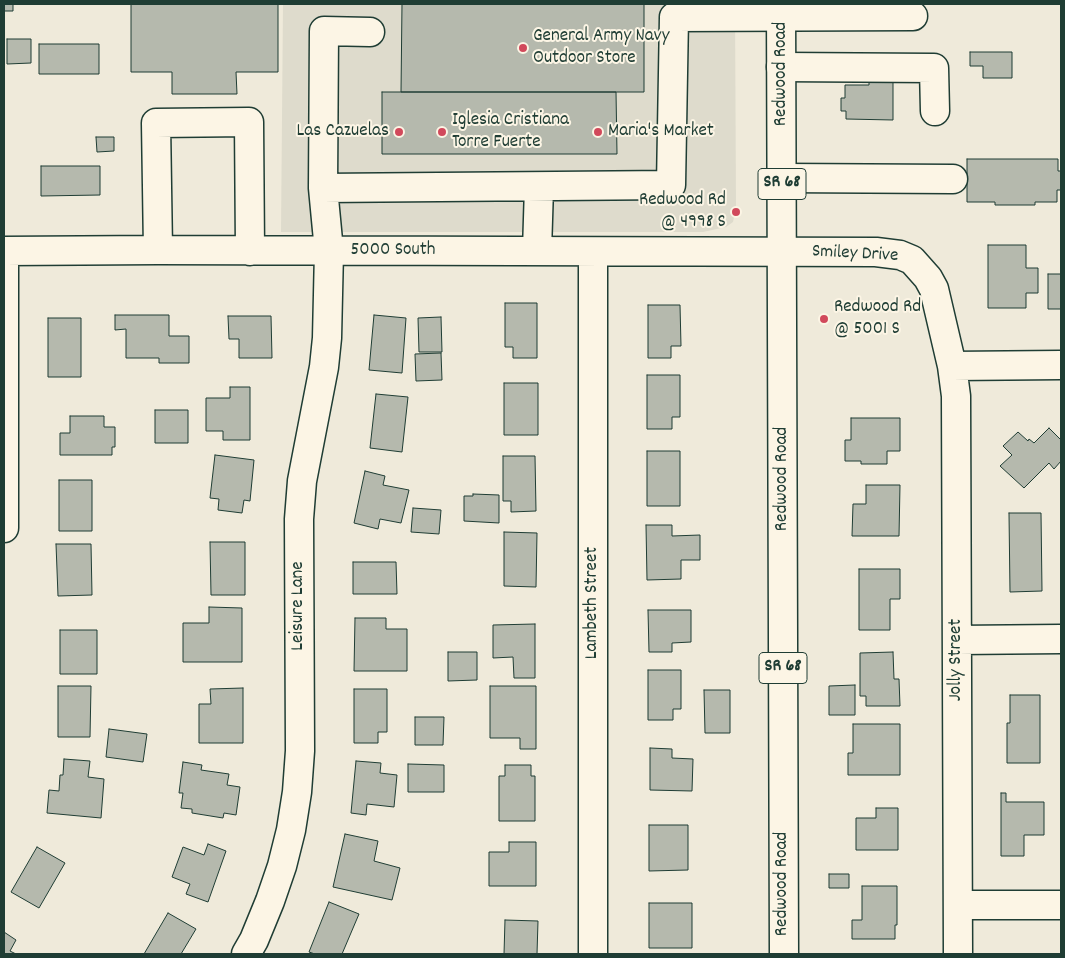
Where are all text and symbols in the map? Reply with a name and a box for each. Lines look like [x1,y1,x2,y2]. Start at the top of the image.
street label: Redwood Road [771,22,793,126]
place label: General Army Navy Outdoor Store [533,26,669,70]
marker: General Army Navy Outdoor Store [517,42,529,54]
place label: Iglesia Cristiana Torre Fuerte [452,110,569,154]
place label: Las Cazuelas [296,121,389,143]
place label: Maria's Market [608,121,714,143]
marker: Las Cazuelas [393,126,405,138]
marker: Iglesia Cristiana Torre Fuerte [436,126,448,138]
marker: Maria's Market [592,126,604,138]
road number: SR 68 [758,168,806,200]
place label: Redwood Rd @ 4998 S [639,190,726,234]
marker: Redwood Rd @ 4998 S [730,206,742,218]
street label: 5000 South [351,240,435,262]
street label: Smiley Drive [811,241,899,269]
place label: Redwood Rd @ 5001 S [834,297,921,341]
marker: Redwood Rd @ 5001 S [818,313,830,325]
street label: Redwood Road [772,427,794,531]
street label: Lambeth Street [582,547,604,659]
street label: Leisure Lane [288,561,310,651]
street label: Jolly Street [946,619,968,701]
road number: SR 68 [759,652,807,684]
street label: Redwood Road [772,832,794,936]

